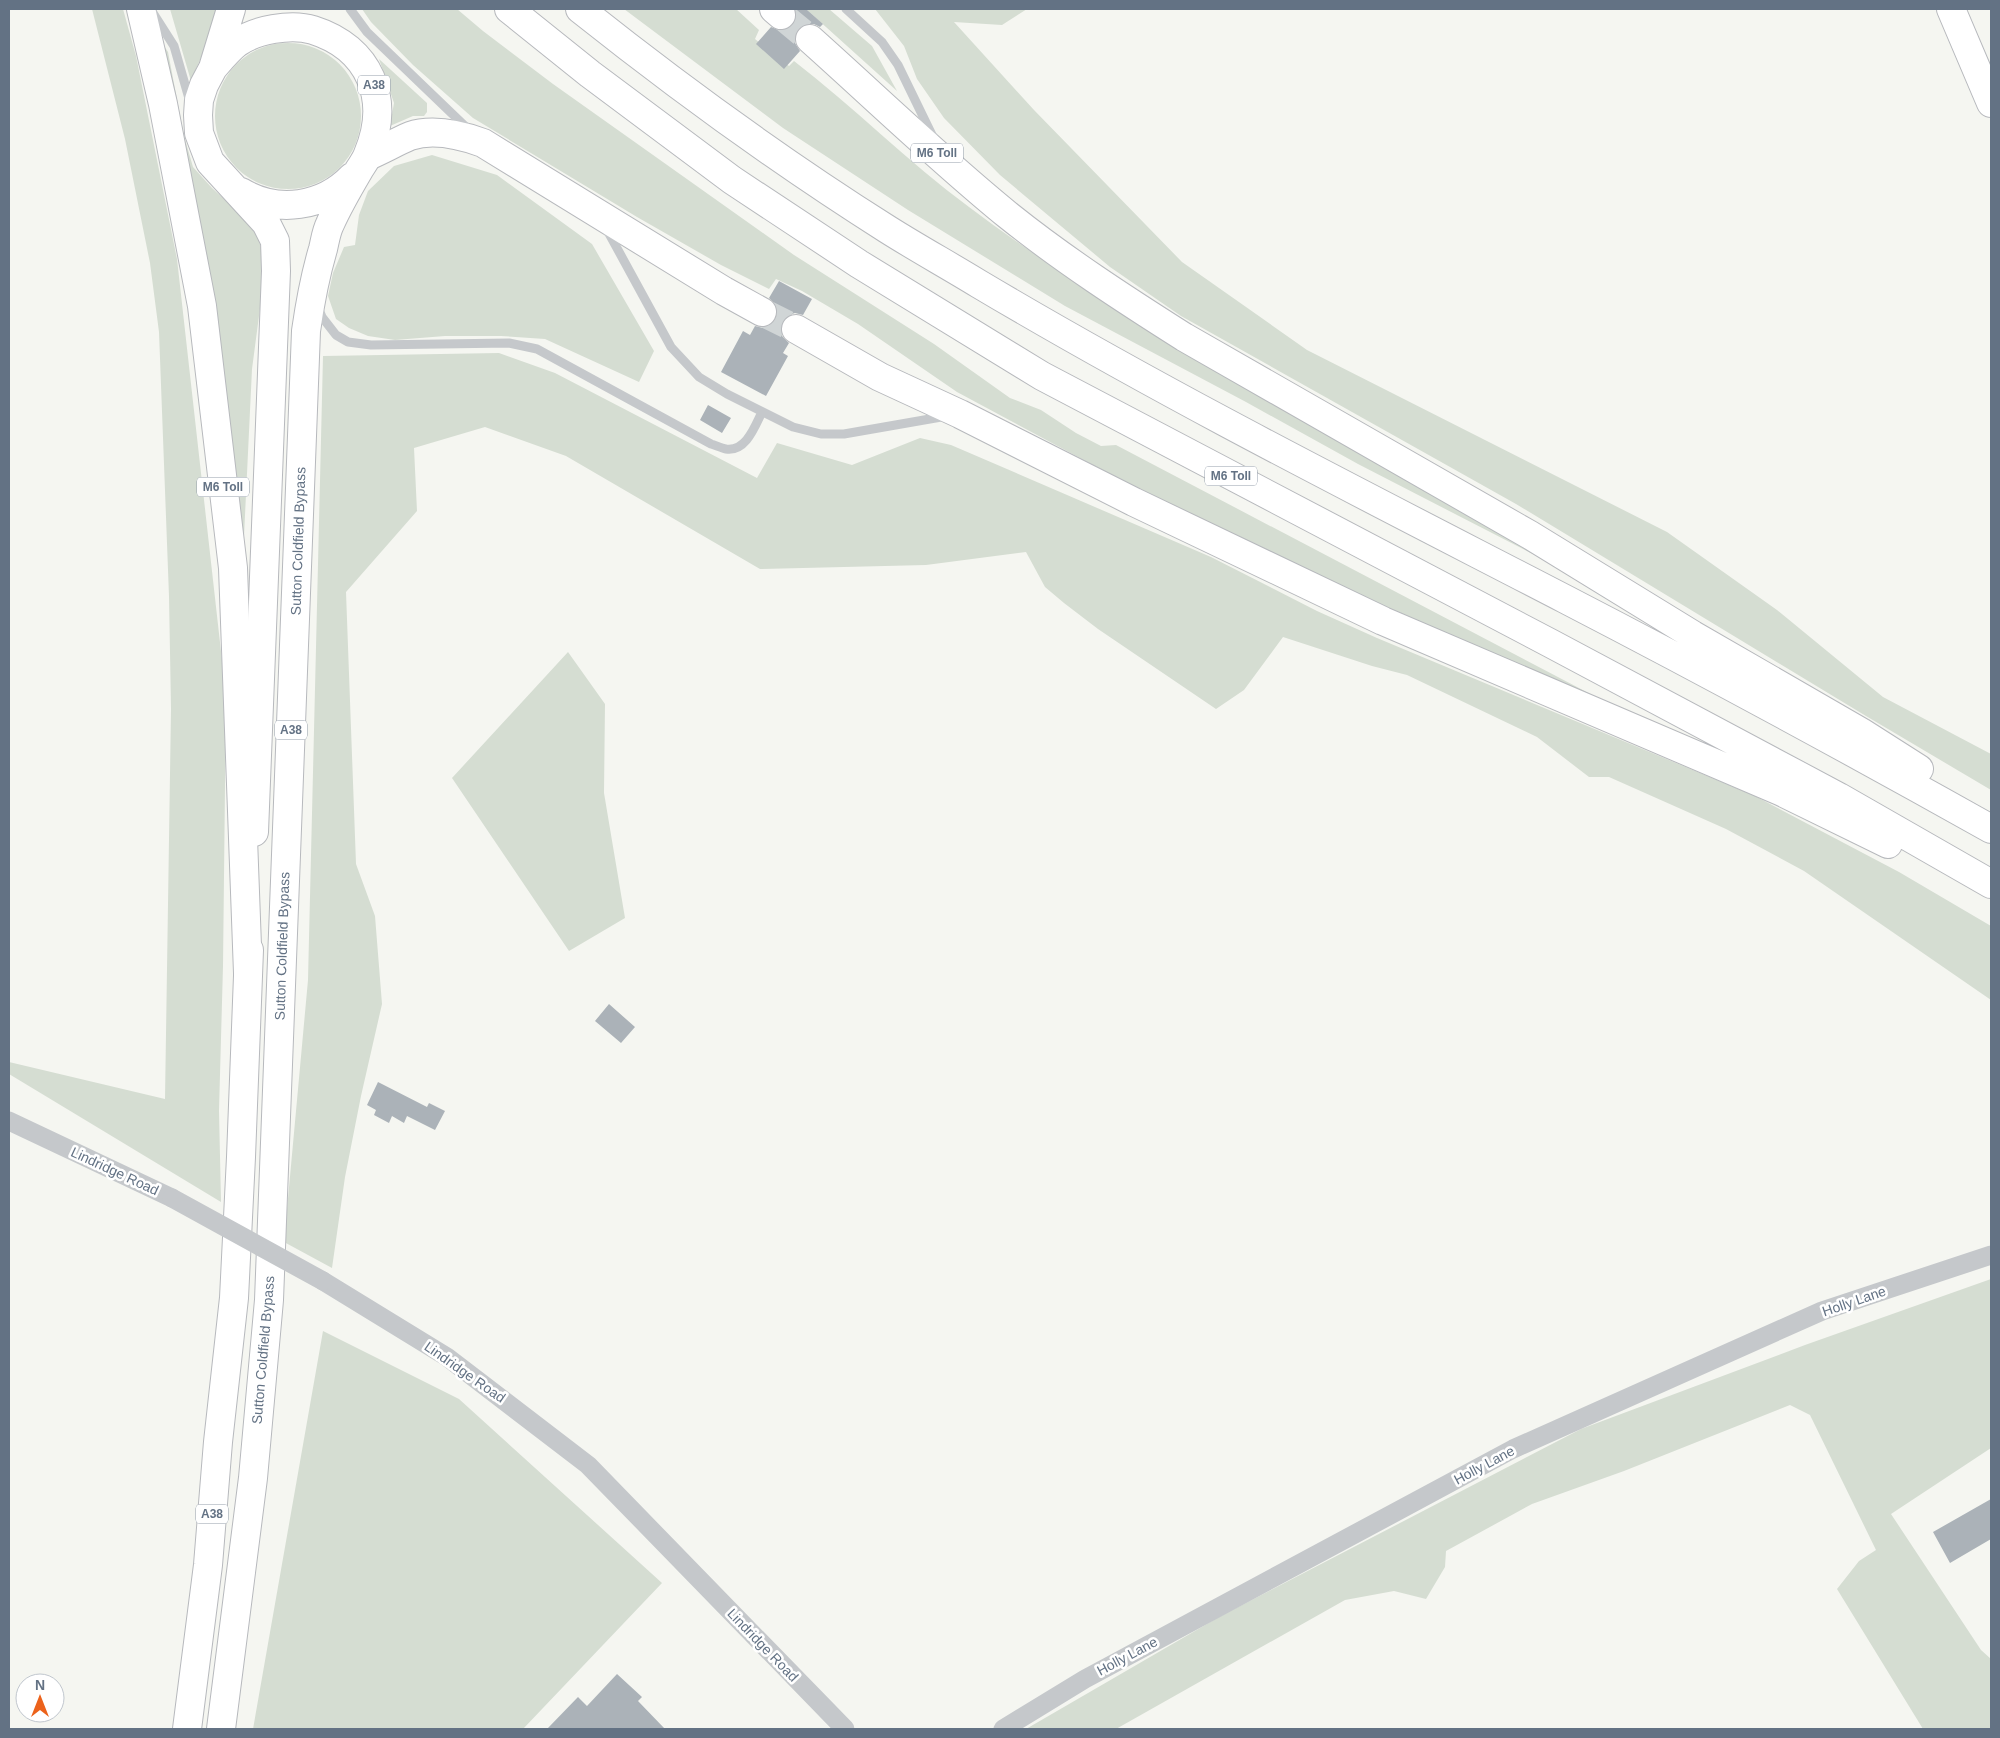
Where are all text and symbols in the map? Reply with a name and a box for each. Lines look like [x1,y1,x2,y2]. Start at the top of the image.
road number: A38 [358,76,390,94]
road number: M6 Toll [911,144,963,162]
street label: Sutton Coldfield Bypass [287,466,309,616]
road number: M6 Toll [1205,466,1257,486]
road number: M6 Toll [197,478,249,497]
road number: A38 [275,720,307,740]
street label: Sutton Coldfield Bypass [271,871,293,1021]
street label: Lindridge Road [69,1144,161,1198]
street label: Sutton Coldfield Bypass [249,1275,277,1425]
street label: Holly Lane [1820,1283,1888,1319]
street label: Lindridge Road [422,1338,508,1406]
street label: Holly Lane [1451,1442,1517,1488]
road number: A38 [196,1505,228,1524]
street label: Lindridge Road [724,1605,802,1685]
street label: Holly Lane [1094,1633,1160,1679]
north arrow [15,1673,65,1723]
text: N [35,1677,45,1693]

